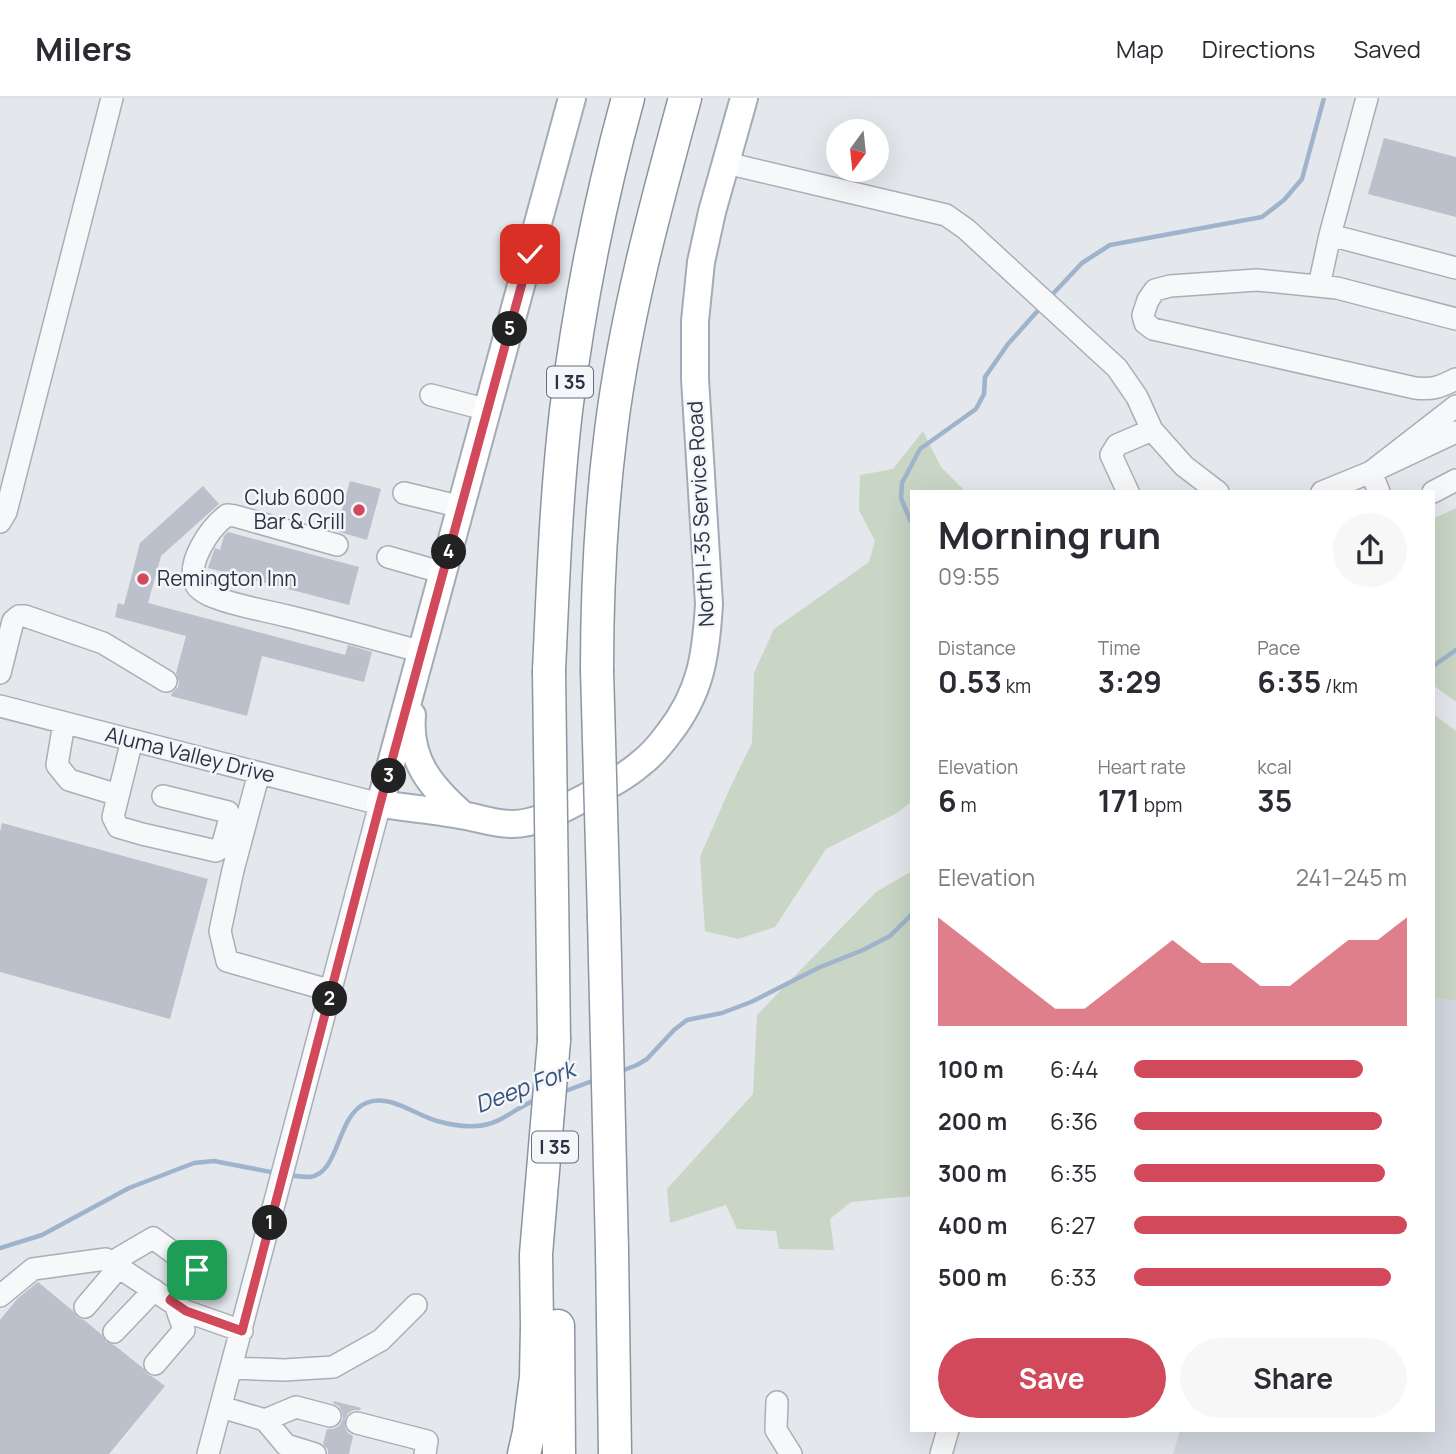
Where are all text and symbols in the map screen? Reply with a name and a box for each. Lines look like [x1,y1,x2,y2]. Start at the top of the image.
text: Milers [35,26,132,71]
text: Map [1116,32,1164,65]
text: Directions [1202,32,1315,65]
text: Saved [1353,32,1421,65]
north arrow [826,119,889,182]
map controls [826,119,889,182]
pin [500,224,560,284]
icon: check [511,235,549,273]
pin: 5 [492,312,528,346]
text: 5 [504,315,515,341]
road number: I 35 [547,366,593,398]
street label: North I-35 Service Road [680,400,720,628]
place label: Club 6000 Bar & Grill [245,483,345,535]
marker: Club 6000 Bar & Grill [351,502,367,518]
text: Morning run [938,508,1161,560]
button: share [1333,513,1407,587]
pin: 4 [432,534,466,570]
text: 4 [443,538,454,564]
text: 09:55 [938,560,1000,592]
place label: Remington Inn [157,564,297,592]
marker: Remington Inn [135,571,151,587]
text: Distance [938,635,1016,661]
text: Time [1098,635,1141,661]
text: Pace [1257,635,1300,661]
text: 0.53 [938,661,1002,702]
text: 3:29 [1098,661,1162,702]
text: 6:35 [1257,661,1321,702]
text: km [1002,673,1031,699]
text: /km [1321,673,1358,699]
street label: Aluma Valley Drive [102,719,278,789]
text: Elevation [938,754,1018,780]
text: Heart rate [1098,754,1186,780]
text: kcal [1257,754,1292,780]
pin: 3 [372,758,406,794]
text: 3 [383,762,394,788]
text: 6 [938,780,957,821]
text: 171 [1098,780,1140,821]
text: 35 [1257,780,1292,821]
text: m [957,792,977,818]
text: bpm [1140,792,1182,818]
text: Elevation [938,861,1035,893]
text: 241–245 m [1296,861,1407,893]
pin: 2 [312,982,348,1016]
text: 2 [324,985,335,1011]
water label: Deep Fork [470,1051,583,1120]
text: 100 m [938,1053,1004,1085]
text: 6:44 [1050,1053,1099,1085]
text: 200 m [938,1105,1007,1137]
text: 6:36 [1050,1105,1098,1137]
road number: I 35 [532,1132,578,1162]
text: 300 m [938,1157,1007,1189]
text: 6:35 [1050,1157,1097,1189]
pin: 1 [252,1206,288,1240]
text: 1 [265,1209,274,1235]
text: 400 m [938,1209,1008,1241]
text: 6:27 [1050,1209,1096,1241]
pin [167,1240,227,1300]
icon: arrive [178,1251,216,1289]
text: 500 m [938,1261,1007,1293]
text: 6:33 [1050,1261,1097,1293]
button: Save [938,1338,1166,1418]
button: Share [1180,1338,1407,1418]

